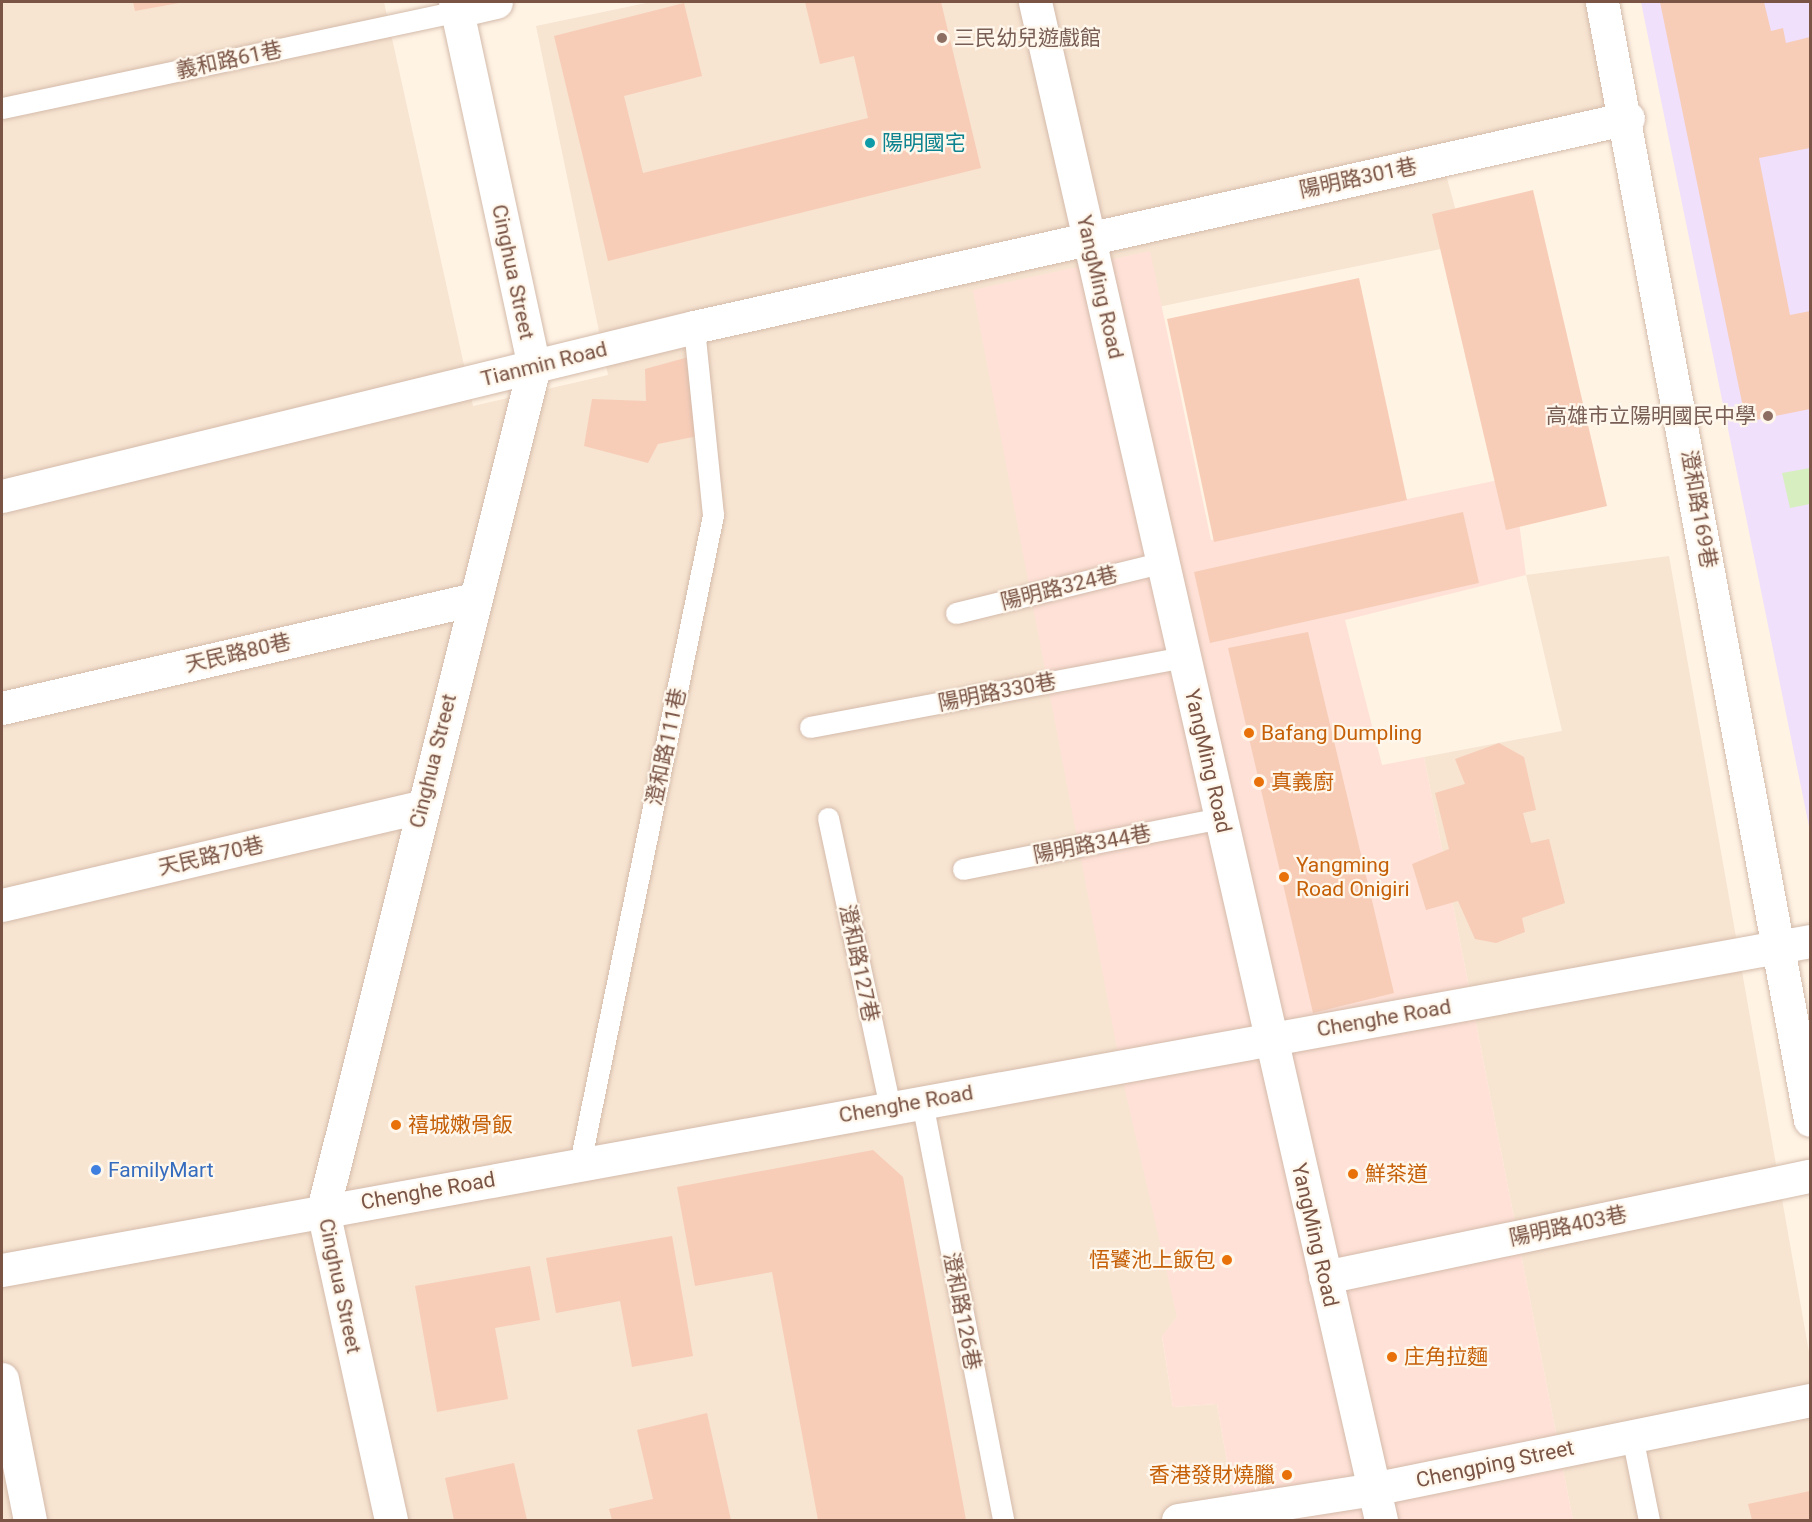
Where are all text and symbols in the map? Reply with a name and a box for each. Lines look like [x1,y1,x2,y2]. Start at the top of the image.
place label: 三民幼兒遊戲館 [954,25,1101,51]
marker: 三民幼兒遊戲館 [935,31,949,45]
street label: 義和路61巷 [174,36,284,84]
place label: 陽明國宅 [882,130,966,156]
marker: 陽明國宅 [863,136,877,150]
street label: 陽明路301巷 [1297,153,1419,203]
street label: Cinghua Street [486,202,540,342]
street label: YangMing Road [1071,213,1129,361]
street label: Tianmin Road [478,336,610,392]
place label: 高雄市立陽明國民中學 [1546,403,1756,429]
marker: 高雄市立陽明國民中學 [1761,409,1775,423]
street label: 澄和路169巷 [1676,448,1722,570]
street label: 陽明路324巷 [998,561,1120,615]
street label: 天民路80巷 [183,629,293,677]
street label: 陽明路330巷 [936,668,1058,716]
street label: 澄和路111巷 [641,686,691,808]
street label: YangMing Road [1179,687,1237,835]
street label: Cinghua Street [404,691,462,831]
place label: Bafang Dumpling [1261,720,1422,746]
marker: Bafang Dumpling [1242,726,1256,740]
place label: 真義廚 [1271,769,1334,795]
marker: 真義廚 [1252,775,1266,789]
street label: 陽明路344巷 [1031,820,1153,868]
street label: 天民路70巷 [156,832,266,880]
place label: Yangming Road Onigiri [1296,852,1410,902]
marker: Yangming Road Onigiri [1277,870,1291,884]
street label: 澄和路127巷 [834,902,884,1024]
street label: Chenghe Road [1315,994,1453,1042]
street label: Chenghe Road [837,1080,975,1128]
place label: 禧城嫩骨飯 [408,1112,513,1138]
marker: 禧城嫩骨飯 [389,1118,403,1132]
place label: FamilyMart [108,1157,214,1183]
street label: YangMing Road [1286,1161,1344,1309]
place label: 鮮茶道 [1365,1161,1428,1187]
marker: FamilyMart [89,1163,103,1177]
street label: Chenghe Road [359,1167,497,1215]
marker: 鮮茶道 [1346,1167,1360,1181]
street label: 陽明路403巷 [1507,1201,1629,1251]
street label: Cinghua Street [313,1216,367,1356]
place label: 悟饕池上飯包 [1089,1247,1215,1273]
street label: 澄和路126巷 [938,1250,986,1372]
marker: 悟饕池上飯包 [1220,1253,1234,1267]
place label: 庄角拉麵 [1404,1344,1488,1370]
marker: 庄角拉麵 [1385,1350,1399,1364]
street label: Chengping Street [1414,1435,1576,1493]
place label: 香港發財燒臘 [1149,1462,1275,1488]
marker: 香港發財燒臘 [1280,1468,1294,1482]

